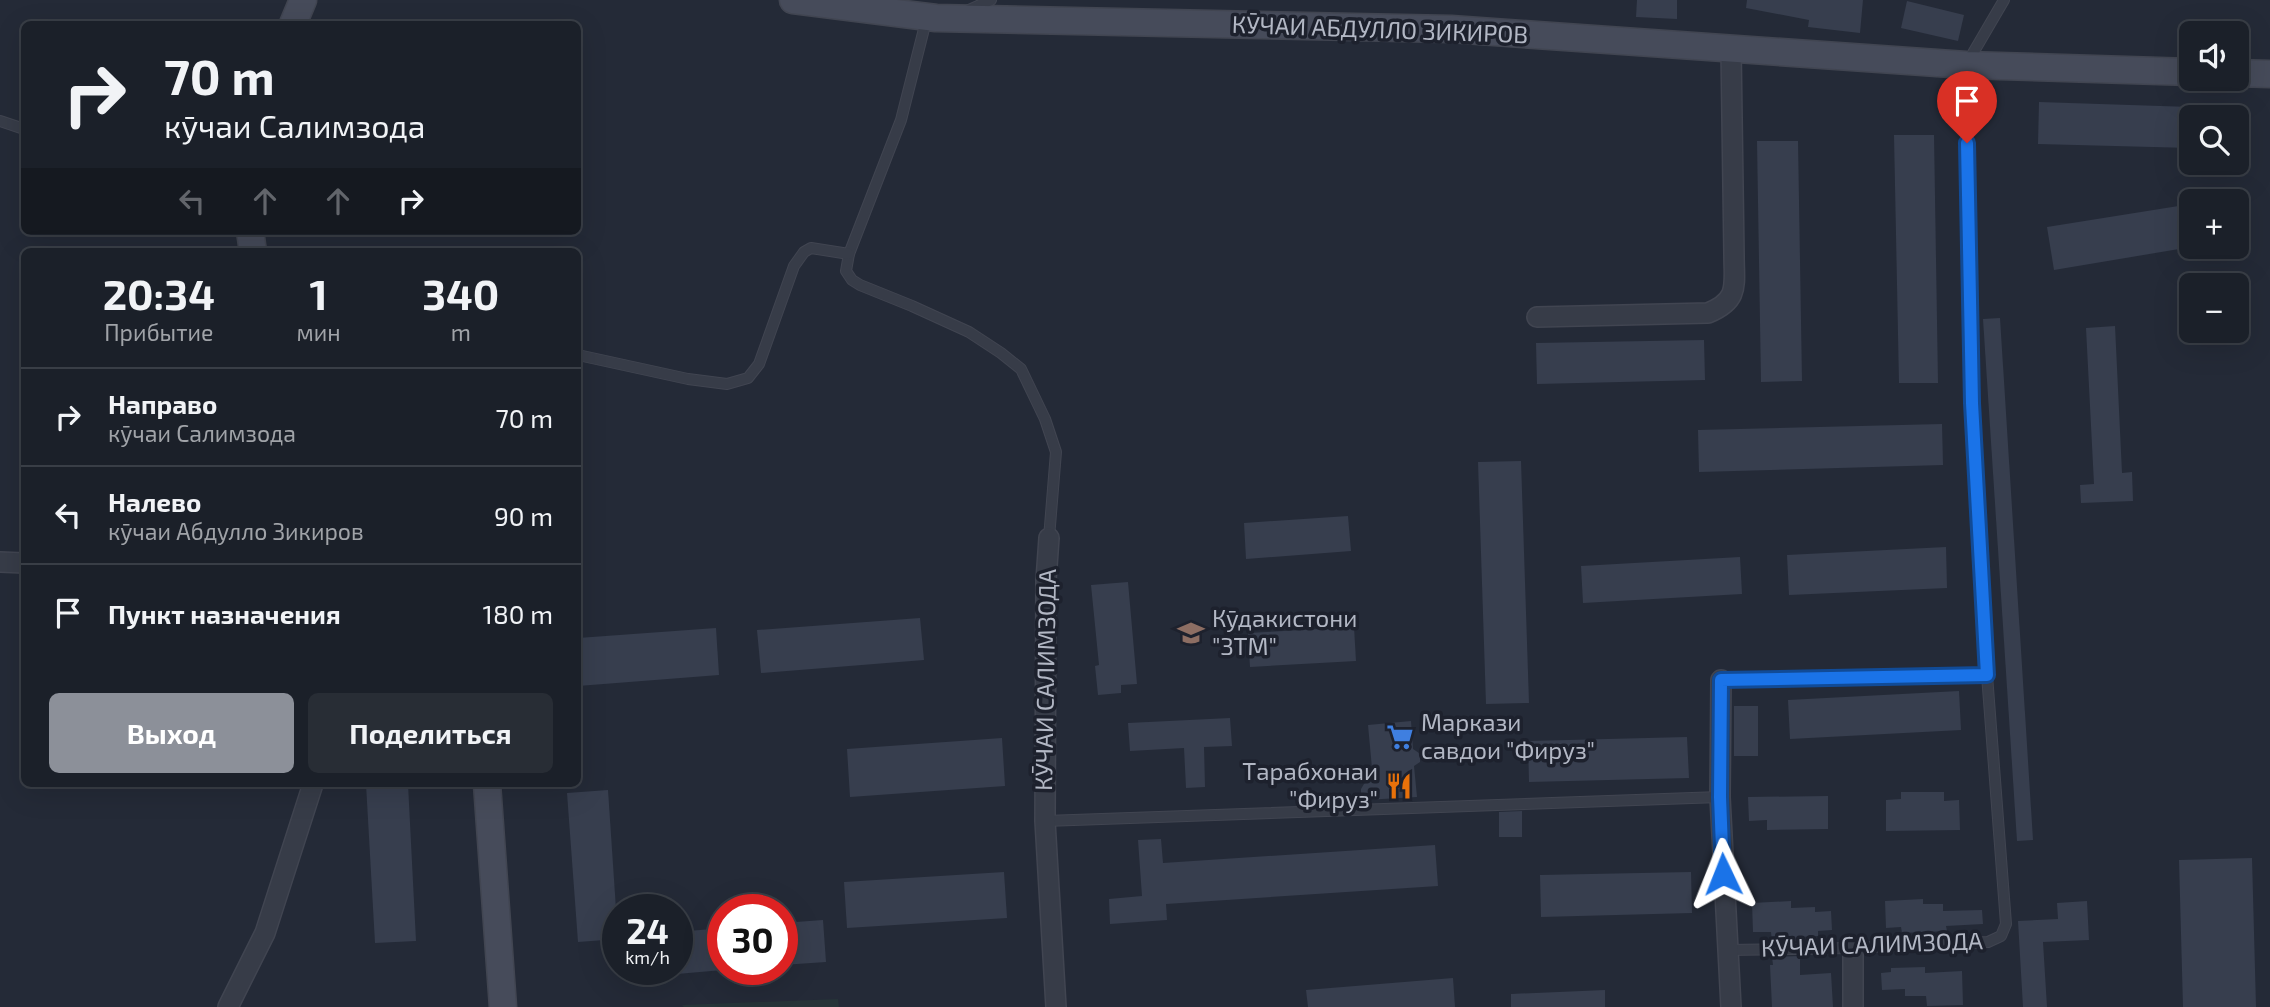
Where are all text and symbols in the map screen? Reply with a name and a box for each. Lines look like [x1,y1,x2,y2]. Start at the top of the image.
street label: КӮЧАИ АБДУЛЛО ЗИКИРОВ [1231,9,1529,48]
map controls [2179,21,2249,343]
button: sound [2179,21,2249,91]
text: 70 m [164,46,275,105]
icon: right [49,49,140,140]
pin [1937,71,1997,143]
icon: arrive [1948,82,1986,120]
button: search [2179,105,2249,175]
text: кӯчаи Салимзода [164,106,426,144]
icon: left [173,182,211,220]
icon: ahead [246,182,284,220]
icon: ahead [319,182,357,220]
icon: right [392,182,430,220]
button: + [2179,189,2249,259]
text: 20:34 [103,268,215,318]
text: 1 [310,268,328,318]
text: 340 [422,268,499,318]
button: − [2179,273,2249,343]
text: Прибытие [104,318,213,346]
text: мин [297,318,341,346]
text: m [451,318,471,346]
text: Направо [108,388,217,419]
icon: right [49,398,87,436]
text: 70 m [495,402,553,433]
text: кӯчаи Салимзода [108,419,296,447]
text: Налево [108,486,201,517]
icon: left [49,496,87,534]
text: 90 m [494,500,553,531]
text: кӯчаи Абдулло Зикиров [108,517,364,545]
street label: КӮЧАИ САЛИМЗОДА [1028,569,1061,791]
icon: arrive [49,594,87,632]
text: Пункт назначения [108,598,341,629]
text: 180 m [483,598,553,629]
place label: Кӯдакистони "ЗТМ" [1212,603,1357,660]
school or university icon: Кӯдакистони "ЗТМ" [1176,618,1206,648]
button: Выход [49,693,294,773]
button: Поделиться [308,693,553,773]
place label: Маркази савдои "Фируз" [1421,707,1595,765]
supermarket icon: Маркази савдои "Фируз" [1385,722,1415,752]
place label: Тарабхонаи "Фируз" [1242,756,1378,814]
restaurant icon: Тарабхонаи "Фируз" [1384,771,1414,801]
position arrow [1686,837,1760,911]
speed limit sign: 30 [707,894,798,985]
text: 24 [626,909,669,951]
street label: КӮЧАИ САЛИМЗОДА [1761,925,1983,962]
text: km/h [625,946,670,968]

